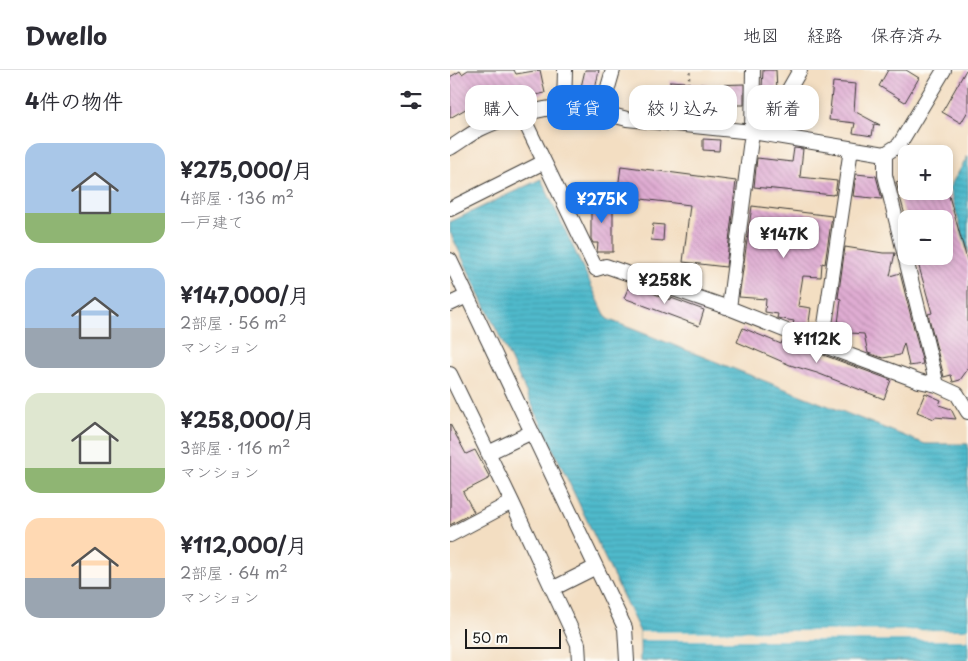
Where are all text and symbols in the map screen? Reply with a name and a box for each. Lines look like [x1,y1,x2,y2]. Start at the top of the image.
text: Dwello [25,17,107,53]
text: 地図 [743,21,779,48]
text: 経路 [807,21,843,48]
text: 保存済み [871,21,943,48]
text: 4件の物件 [25,84,123,116]
chip: 購入 [465,85,537,130]
chip: 賃貸 [547,85,619,130]
chip: 絞り込み [629,85,737,130]
chip: 新着 [747,85,819,130]
icon: filters [397,86,425,114]
map controls [898,145,953,265]
button: + [898,145,953,200]
text: ¥275,000/月 [180,153,313,185]
icon: home [65,163,125,223]
pin: ¥275K [567,182,637,224]
text: 4部屋 · 136 m² [180,185,294,209]
text: ¥275K [576,186,628,210]
text: 一戸建て [180,209,244,233]
button: − [898,210,953,265]
pin: ¥147K [749,216,819,259]
text: ¥147K [760,221,808,245]
pin: ¥258K [630,262,700,305]
text: ¥258K [638,267,692,291]
text: ¥147,000/月 [180,278,309,310]
icon: home [65,288,125,348]
text: 2部屋 · 56 m² [180,310,287,334]
pin: ¥112K [782,322,852,364]
text: ¥112K [793,326,841,350]
text: マンション [180,334,259,358]
text: ¥258,000/月 [180,403,315,435]
icon: home [65,413,125,473]
text: 3部屋 · 116 m² [180,435,291,459]
text: マンション [180,459,259,483]
text: ¥112,000/月 [180,528,307,560]
icon: home [65,538,125,598]
text: 2部屋 · 64 m² [180,560,288,584]
text: マンション [180,584,259,608]
scale bar [465,626,561,649]
text: 50 m [472,627,508,648]

